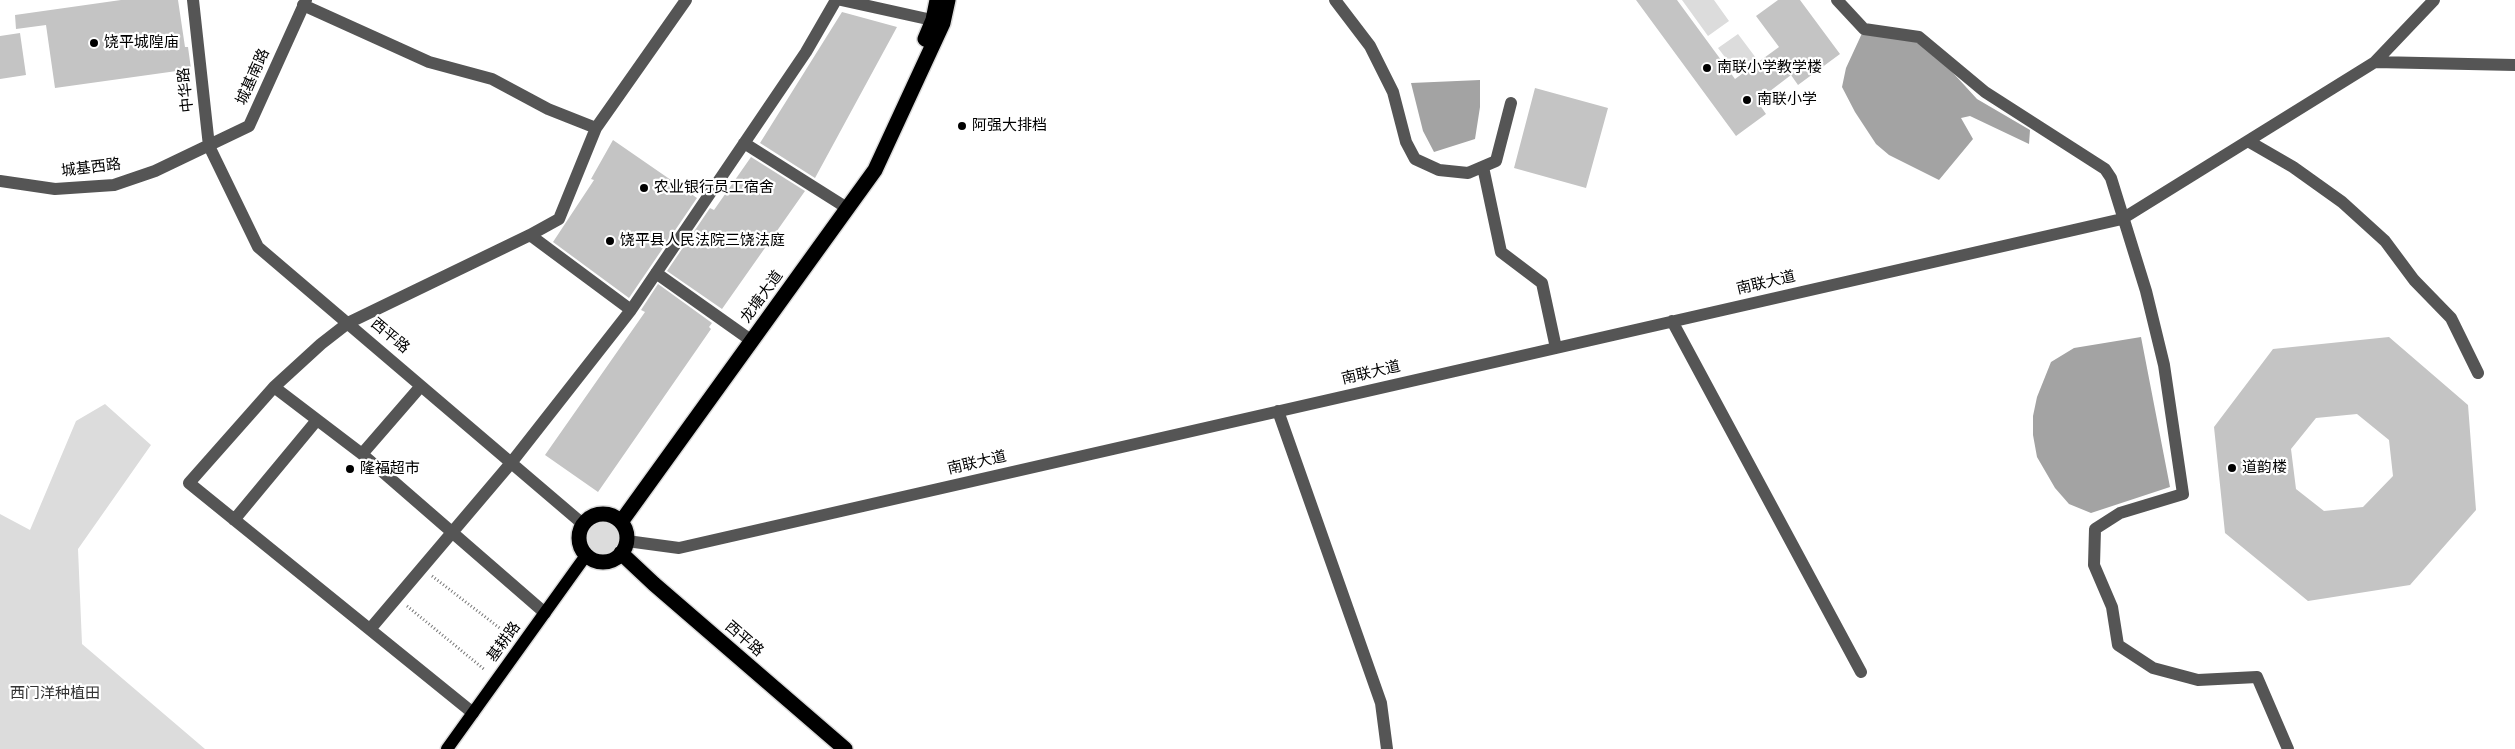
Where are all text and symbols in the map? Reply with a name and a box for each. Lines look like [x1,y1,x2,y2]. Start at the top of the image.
place label: 饶平城隍庙 [104,34,179,52]
marker: 饶平城隍庙 [88,37,100,49]
street label: 城基南路 [233,46,273,108]
place label: 南联小学教学楼 [1717,59,1822,77]
marker: 南联小学教学楼 [1701,62,1713,74]
street label: 中华路 [175,67,197,113]
place label: 南联小学 [1757,91,1817,109]
marker: 南联小学 [1741,94,1753,106]
place label: 阿强大排档 [972,117,1047,135]
marker: 阿强大排档 [956,120,968,132]
street label: 城基西路 [60,155,122,181]
place label: 农业银行员工宿舍 [654,179,774,197]
marker: 农业银行员工宿舍 [638,182,650,194]
place label: 饶平县人民法院三饶法庭 [620,232,785,250]
marker: 饶平县人民法院三饶法庭 [604,235,616,247]
street label: 龙塘大道 [737,267,787,327]
street label: 南联大道 [1735,267,1797,299]
street label: 西平路 [367,315,413,357]
street label: 南联大道 [1340,357,1402,389]
street label: 南联大道 [946,447,1008,479]
place label: 道韵楼 [2242,459,2287,477]
place label: 隆福超市 [360,460,420,478]
marker: 道韵楼 [2226,462,2238,474]
marker: 隆福超市 [344,463,356,475]
street label: 西平路 [721,617,767,661]
street label: 基耕路 [483,619,525,665]
park label: 西门洋种植田 [10,685,100,703]

